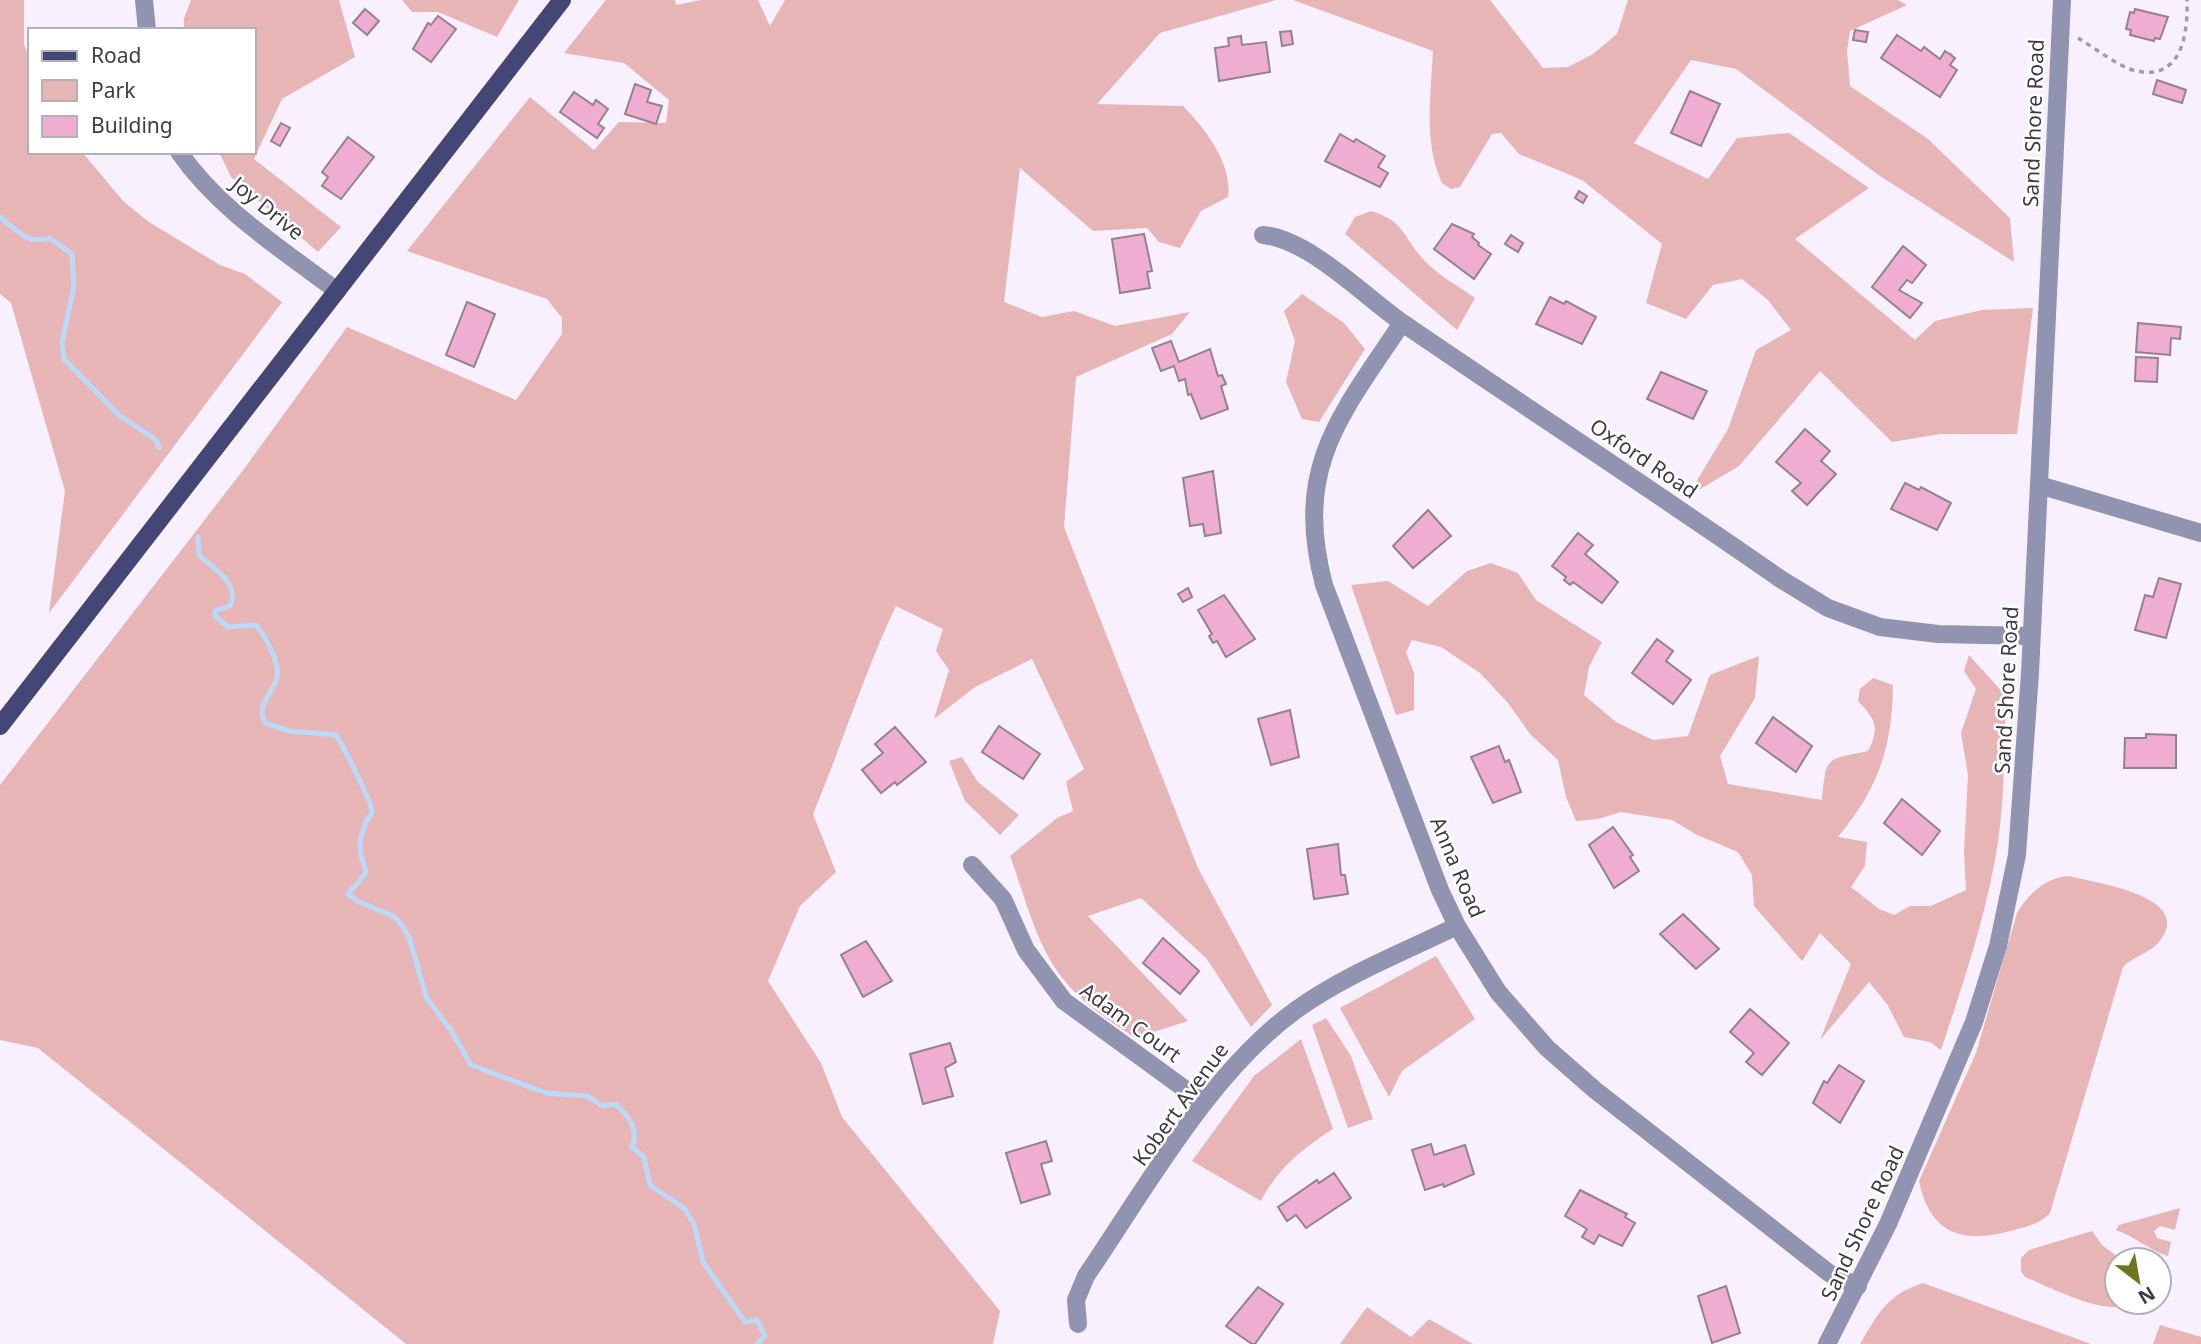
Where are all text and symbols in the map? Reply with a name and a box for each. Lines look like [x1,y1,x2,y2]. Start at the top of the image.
legend [28,28,256,154]
street label: Sand Shore Road [2016,39,2050,207]
text: Road [91,41,141,69]
text: Park [91,76,136,104]
text: Building [91,111,173,139]
street label: Joy Drive [224,169,310,246]
street label: Oxford Road [1585,412,1703,504]
street label: Sand Shore Road [1988,605,2024,775]
street label: Anna Road [1424,812,1492,922]
street label: Adam Court [1075,976,1187,1068]
street label: Kobert Avenue [1126,1037,1234,1171]
street label: Sand Shore Road [1814,1141,1910,1305]
north arrow [2103,1246,2173,1316]
text: N [2133,1280,2160,1311]

